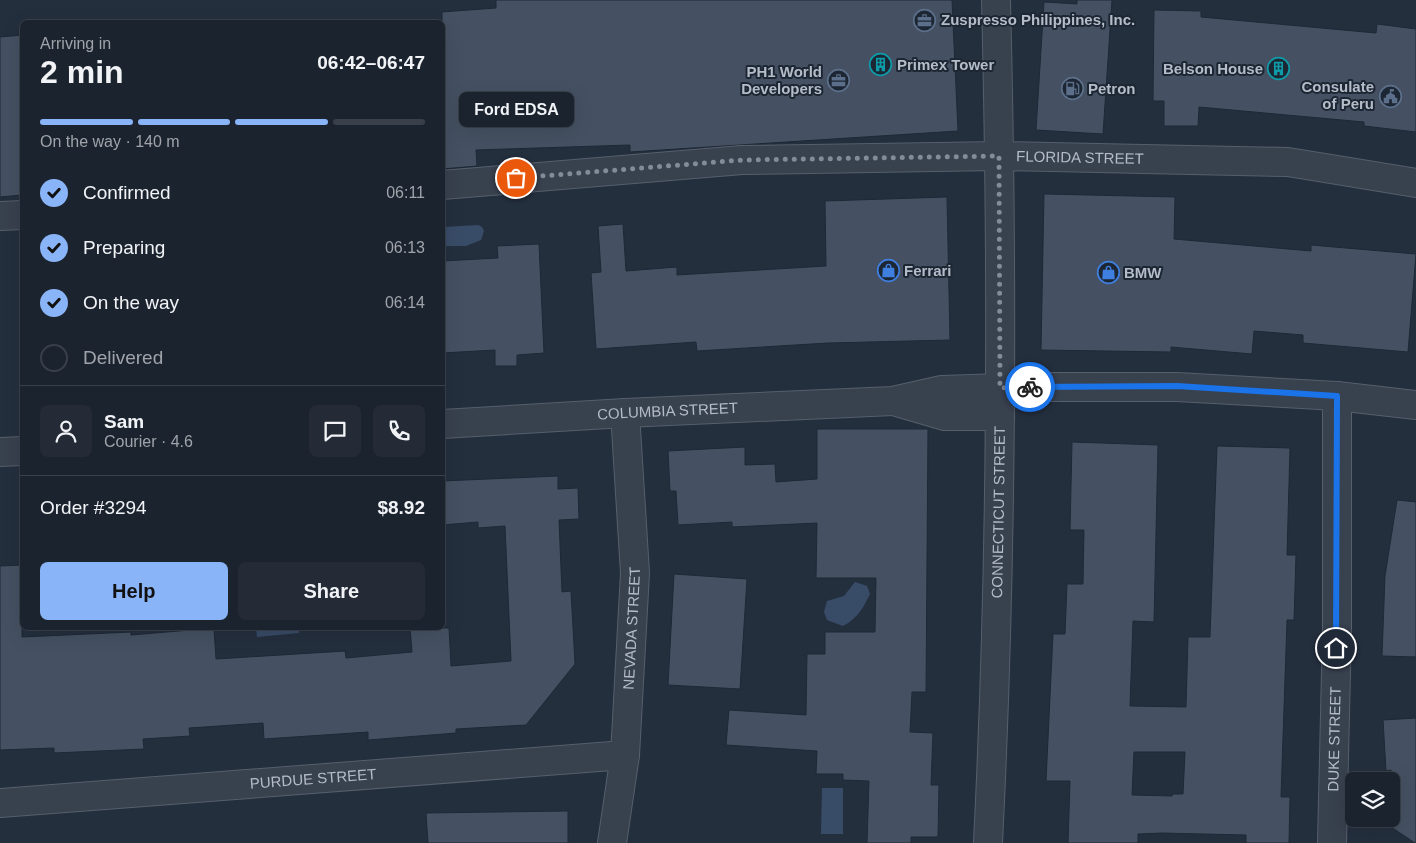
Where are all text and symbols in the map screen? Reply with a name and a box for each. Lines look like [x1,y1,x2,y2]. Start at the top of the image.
office icon: Zuspresso Philippines, Inc. [913,8,937,32]
place label: Zuspresso Philippines, Inc. [941,11,1135,28]
text: Arriving in [40,35,111,52]
text: 06:42–06:47 [317,52,425,73]
building icon: Primex Tower [869,53,893,77]
text: 2 min [40,54,124,90]
place label: Primex Tower [897,56,994,73]
building icon: Belson House [1267,57,1291,81]
place label: Belson House [1163,60,1263,77]
place label: PH1 World Developers [741,63,822,97]
office icon: PH1 World Developers [826,69,850,93]
fuel station icon: Petron [1060,77,1084,101]
place label: Consulate of Peru [1301,78,1374,112]
place label: Petron [1088,80,1136,97]
public building icon: Consulate of Peru [1378,84,1402,108]
callout: Ford EDSA [458,93,574,128]
text: Ford EDSA [474,101,559,118]
text: On the way · 140 m [40,133,180,150]
street label: FLORIDA STREET [1016,147,1144,167]
pin [495,157,537,199]
icon: bag [502,164,530,192]
icon: check [40,179,68,207]
text: Confirmed [83,182,171,203]
text: 06:11 [386,184,425,201]
icon: check [40,234,68,262]
text: Preparing [83,237,165,258]
text: 06:13 [385,239,425,256]
shop icon: Ferrari [876,259,900,283]
shop icon: BMW [1096,261,1120,285]
place label: Ferrari [904,262,952,279]
place label: BMW [1124,264,1162,281]
icon: check [40,289,68,317]
text: On the way [83,292,179,313]
text: 06:14 [385,294,425,311]
text: Delivered [83,347,163,368]
courier [1005,362,1055,412]
icon: bike [1016,373,1044,401]
street label: COLUMBIA STREET [597,399,738,423]
button: person [40,405,92,457]
button: chat [309,405,361,457]
button: phone [373,405,425,457]
text: Sam [104,411,144,432]
street label: CONNECTICUT STREET [988,426,1008,599]
text: Courier · 4.6 [104,433,193,450]
text: Order #3294 [40,497,147,518]
text: $8.92 [377,497,425,518]
button: Help [40,562,228,620]
button: Share [238,562,425,620]
street label: NEVADA STREET [620,566,643,690]
pin [1315,627,1357,669]
icon: home [1322,634,1350,662]
street label: DUKE STREET [1324,686,1344,792]
street label: PURDUE STREET [249,765,377,792]
map controls [1345,772,1400,827]
button: layers [1345,772,1400,827]

